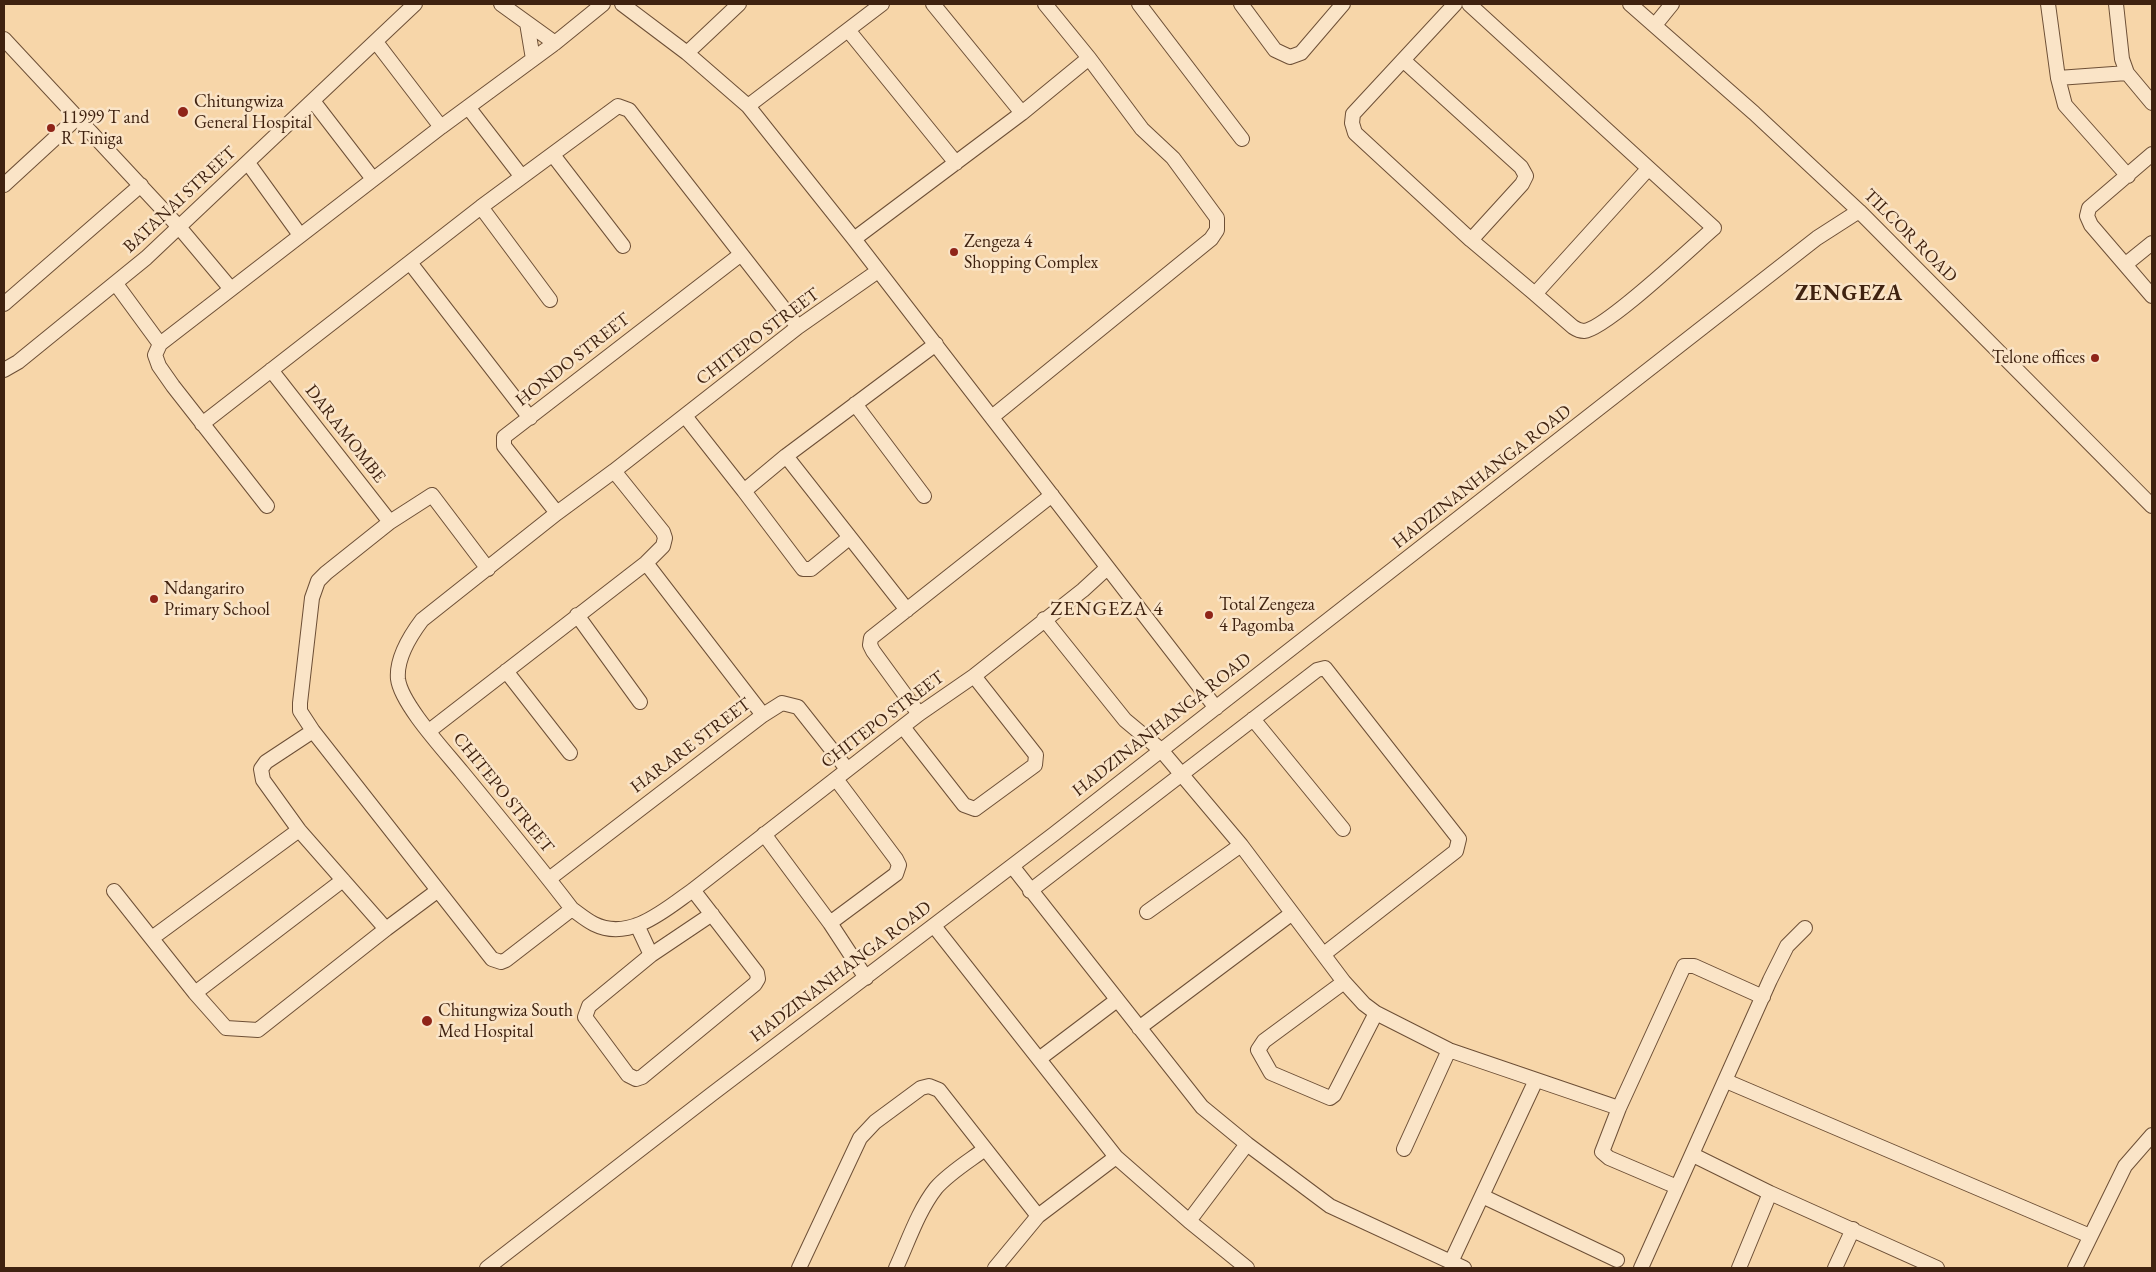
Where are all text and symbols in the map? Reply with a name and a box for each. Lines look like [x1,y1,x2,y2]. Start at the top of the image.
place label: Chitungwiza General Hospital [194,91,312,134]
marker: Chitungwiza General Hospital [176,105,190,119]
place label: 11999 T and R Tiniga [61,107,149,150]
marker: 11999 T and R Tiniga [45,122,57,134]
street label: BATANAI STREET [119,142,241,258]
street label: TILCOR ROAD [1859,185,1961,287]
place label: Zengeza 4 Shopping Complex [964,231,1098,274]
marker: Zengeza 4 Shopping Complex [948,246,960,258]
district label: ZENGEZA [1794,281,1904,307]
street label: CHITEPO STREET [692,284,824,390]
street label: HONDO STREET [512,309,634,411]
place label: Telone offices [1992,347,2085,369]
marker: Telone offices [2089,352,2101,364]
street label: DARAMOMBE [300,381,390,487]
street label: HADZINANHANGA ROAD [1388,400,1576,554]
place label: Ndangariro Primary School [164,578,270,620]
marker: Ndangariro Primary School [148,593,160,605]
place label: Total Zengeza 4 Pagomba [1219,594,1315,636]
district label: ZENGEZA 4 [1049,598,1165,622]
marker: Total Zengeza 4 Pagomba [1203,609,1215,621]
street label: HADZINANHANGA ROAD [1068,648,1256,802]
street label: CHITEPO STREET [817,667,949,773]
street label: HARARE STREET [626,694,756,798]
street label: CHITEPO STREET [448,728,558,858]
street label: HADZINANHANGA ROAD [746,897,936,1047]
place label: Chitungwiza South Med Hospital [438,1000,573,1042]
marker: Chitungwiza South Med Hospital [420,1014,434,1028]

